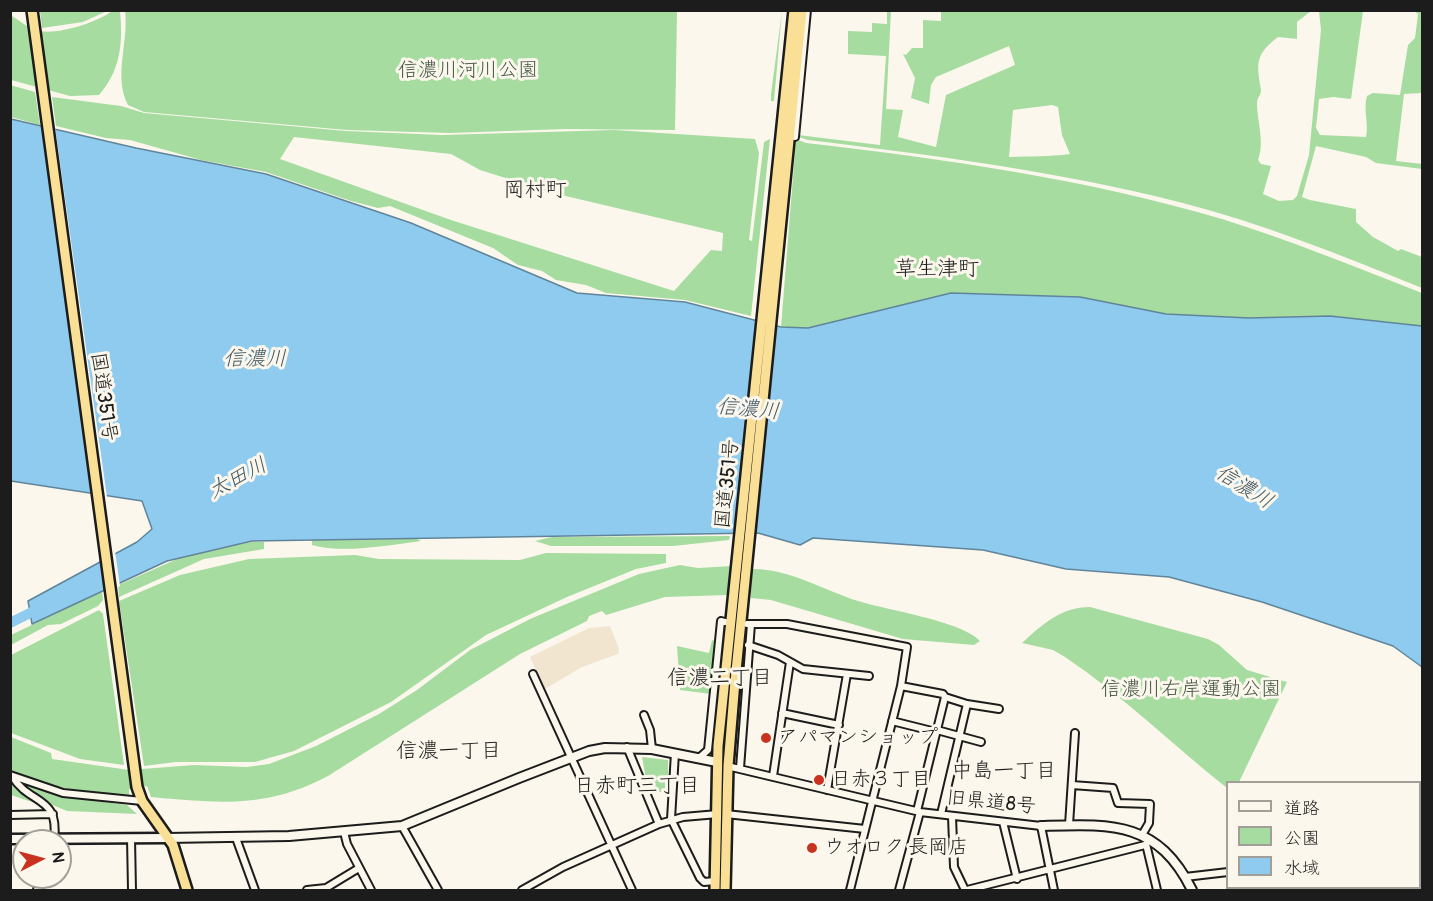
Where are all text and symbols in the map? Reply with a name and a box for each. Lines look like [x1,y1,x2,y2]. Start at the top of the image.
park label: 信濃川河川公園 [398,59,538,83]
district label: 岡村町 [504,178,566,204]
district label: 草生津町 [895,257,979,283]
water label: 信濃川 [224,347,286,373]
street label: 国道351号 [85,351,121,443]
water label: 信濃川 [716,395,780,425]
street label: 国道351号 [711,438,745,530]
water label: 太田川 [204,453,272,505]
water label: 信濃川 [1211,461,1277,515]
district label: 信濃二丁目 [668,666,772,692]
park label: 信濃川右岸運動公園 [1101,678,1281,702]
place label: アパマンショップ [778,726,938,750]
marker: アパマンショップ [759,731,773,745]
district label: 信濃一丁目 [397,739,501,765]
district label: 中島一丁目 [952,759,1056,785]
place label: 日赤３丁目 [831,768,931,792]
marker: 日赤３丁目 [812,773,826,787]
district label: 日赤町三丁目 [574,774,700,800]
legend [1226,781,1421,889]
street label: 旧県道8号 [945,786,1037,820]
text: 道路 [1284,797,1320,820]
text: 公園 [1284,827,1320,850]
north arrow [12,829,72,889]
place label: ウオロク 長岡店 [824,836,968,860]
marker: ウオロク 長岡店 [805,841,819,855]
text: N [47,851,68,864]
text: 水域 [1284,857,1320,880]

